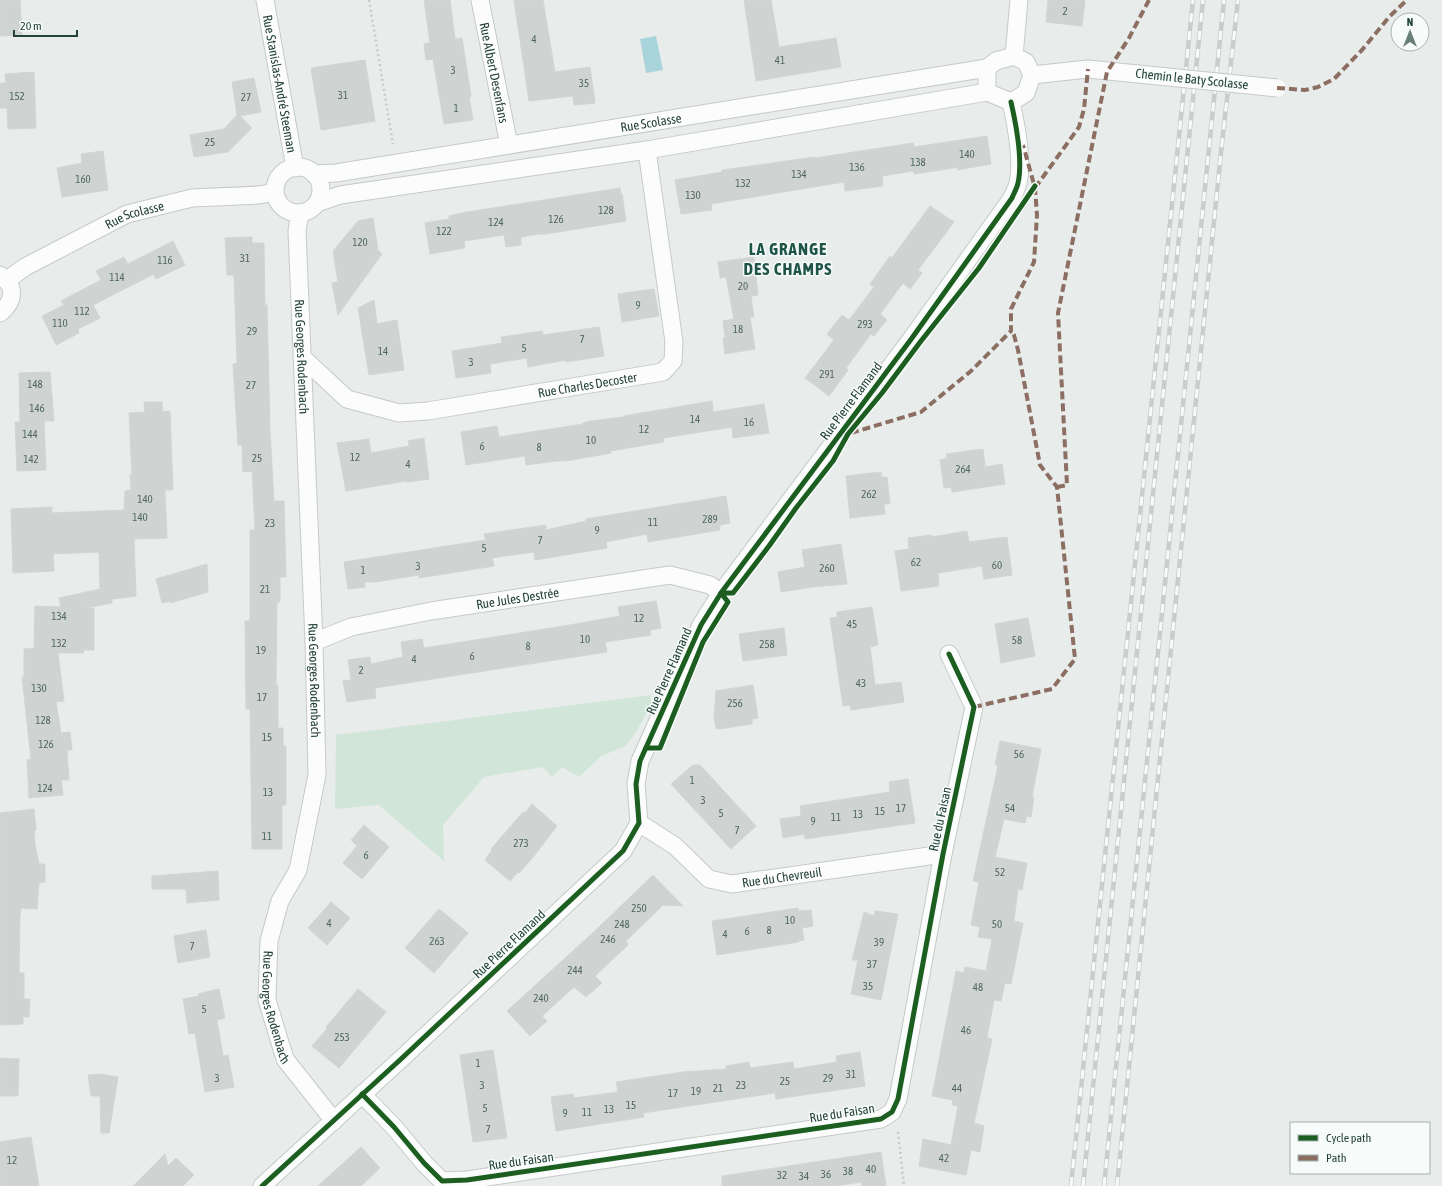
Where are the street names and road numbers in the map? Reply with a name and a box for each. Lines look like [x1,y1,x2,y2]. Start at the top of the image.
street label: Rue Stanislas-André Steeman [260,13,300,154]
street label: Rue Albert Desenfans [477,21,512,125]
street label: Chemin le Baty Scolasse [1135,66,1249,92]
street label: Rue Scolasse [619,110,683,135]
street label: Rue Scolasse [102,198,165,232]
street label: Rue Georges Rodenbach [292,299,312,414]
street label: Rue Pierre Flamand [817,359,885,443]
street label: Rue Charles Decoster [537,369,638,400]
street label: Rue Jules Destrée [475,584,560,612]
street label: Rue Georges Rodenbach [306,623,324,738]
street label: Rue Pierre Flamand [643,625,695,717]
street label: Rue du Faisan [926,785,954,853]
street label: Rue du Chevreuil [741,864,823,890]
street label: Rue Pierre Flamand [470,907,548,981]
street label: Rue Georges Rodenbach [259,951,293,1067]
street label: Rue du Faisan [808,1100,876,1126]
street label: Rue du Faisan [487,1149,555,1173]

